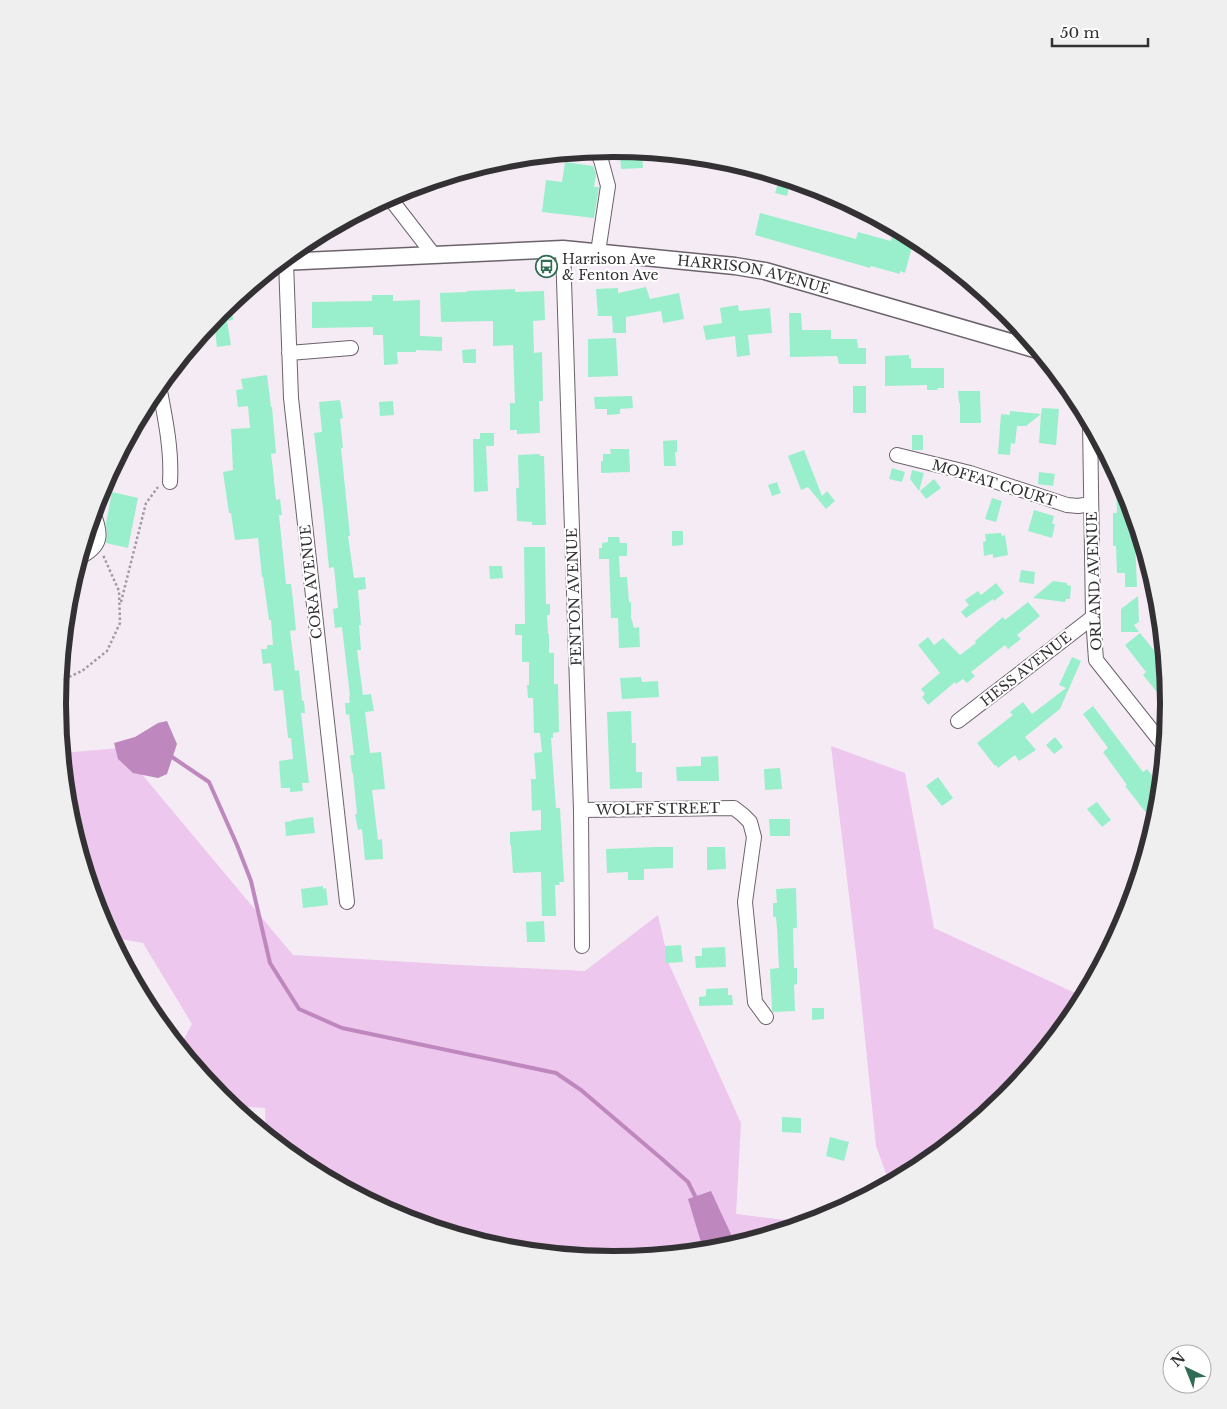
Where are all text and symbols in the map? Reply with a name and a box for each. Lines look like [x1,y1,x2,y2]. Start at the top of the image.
scale bar [1052,15,1148,47]
text: 50 m [1060,23,1100,42]
place label: Harrison Ave & Fenton Ave [562,250,659,284]
street label: HARRISON AVENUE [676,251,832,298]
bus stop icon: Harrison Ave & Fenton Ave [534,255,558,279]
street label: MOFFAT COURT [930,456,1058,510]
street label: ORLAND AVENUE [1083,511,1105,651]
street label: CORA AVENUE [296,524,326,640]
street label: FENTON AVENUE [563,528,585,666]
street label: HESS AVENUE [977,628,1075,710]
street label: WOLFF STREET [595,799,720,819]
north arrow [1162,1344,1212,1394]
text: N [1167,1348,1189,1371]

